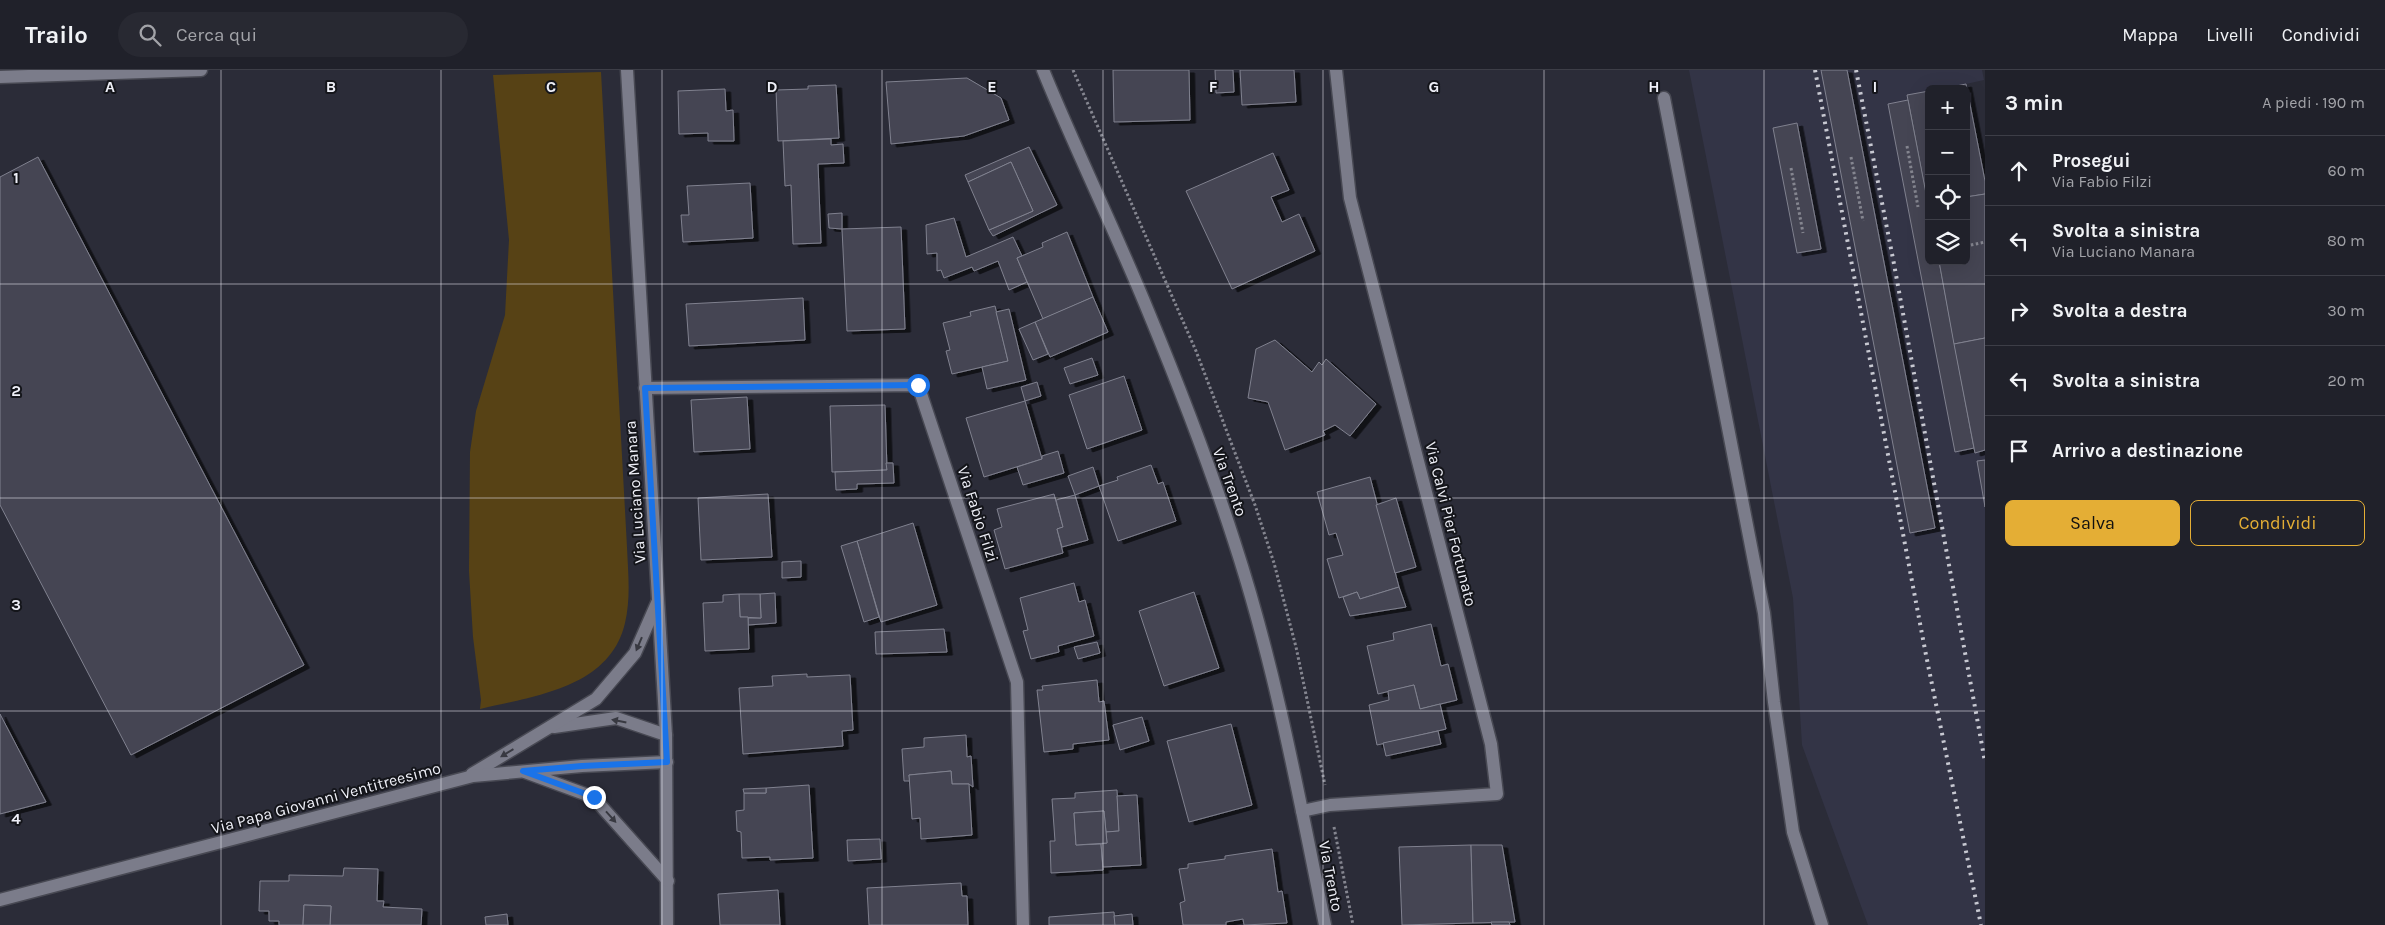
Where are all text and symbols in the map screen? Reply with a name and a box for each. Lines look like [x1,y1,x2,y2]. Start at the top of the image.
search box [118,12,468,57]
text: Trailo [25,21,88,49]
icon: search [136,21,164,49]
text: Cerca qui [176,24,257,46]
text: Mappa [2122,24,2178,46]
text: Livelli [2206,24,2254,46]
text: Condividi [2282,24,2360,46]
text: A [105,77,115,96]
text: B [326,77,336,96]
text: C [546,77,556,96]
text: D [767,77,778,96]
text: E [987,77,997,96]
text: F [1209,77,1218,96]
text: G [1429,77,1439,96]
text: H [1648,77,1660,96]
text: I [1873,77,1877,96]
map controls [1925,85,1970,265]
button: + [1925,85,1970,130]
text: 3 min [2005,91,2063,115]
text: A piedi · 190 m [2262,93,2365,112]
button: − [1925,130,1970,175]
text: Prosegui [2052,150,2131,172]
icon: ahead [2005,157,2033,185]
text: 60 m [2328,161,2365,180]
text: 1 [13,168,19,187]
text: Via Fabio Filzi [2052,172,2152,191]
button: locate [1925,175,1970,220]
button: layers [1925,220,1970,265]
text: Svolta a sinistra [2052,220,2200,242]
icon: left [2005,227,2033,255]
text: 80 m [2327,231,2365,250]
text: Via Luciano Manara [2052,242,2195,261]
icon: right [2005,297,2033,325]
text: Svolta a destra [2052,300,2188,322]
text: 30 m [2327,301,2365,320]
icon: left [2005,367,2033,395]
text: Svolta a sinistra [2052,370,2200,392]
text: 20 m [2327,371,2365,390]
route start [907,374,930,397]
text: 2 [11,381,21,400]
street label: Via Luciano Manara [621,420,649,564]
icon: arrive [2005,437,2033,465]
street label: Via Calvi Pier Fortunato [1421,440,1481,608]
text: Arrivo a destinazione [2052,440,2243,462]
street label: Via Trento [1209,445,1251,519]
street label: Via Fabio Filzi [954,464,1002,564]
button: Salva [2005,500,2180,546]
button: Condividi [2190,500,2365,546]
text: 3 [11,595,21,614]
one-way arrow [635,637,643,651]
one-way arrow [611,716,627,724]
one-way arrow [501,748,514,757]
street label: Via Papa Giovanni Ventitreesimo [209,758,443,838]
route end [583,786,606,809]
text: 4 [11,809,21,828]
one-way arrow [605,810,617,822]
street label: Via Trento [1315,839,1347,913]

